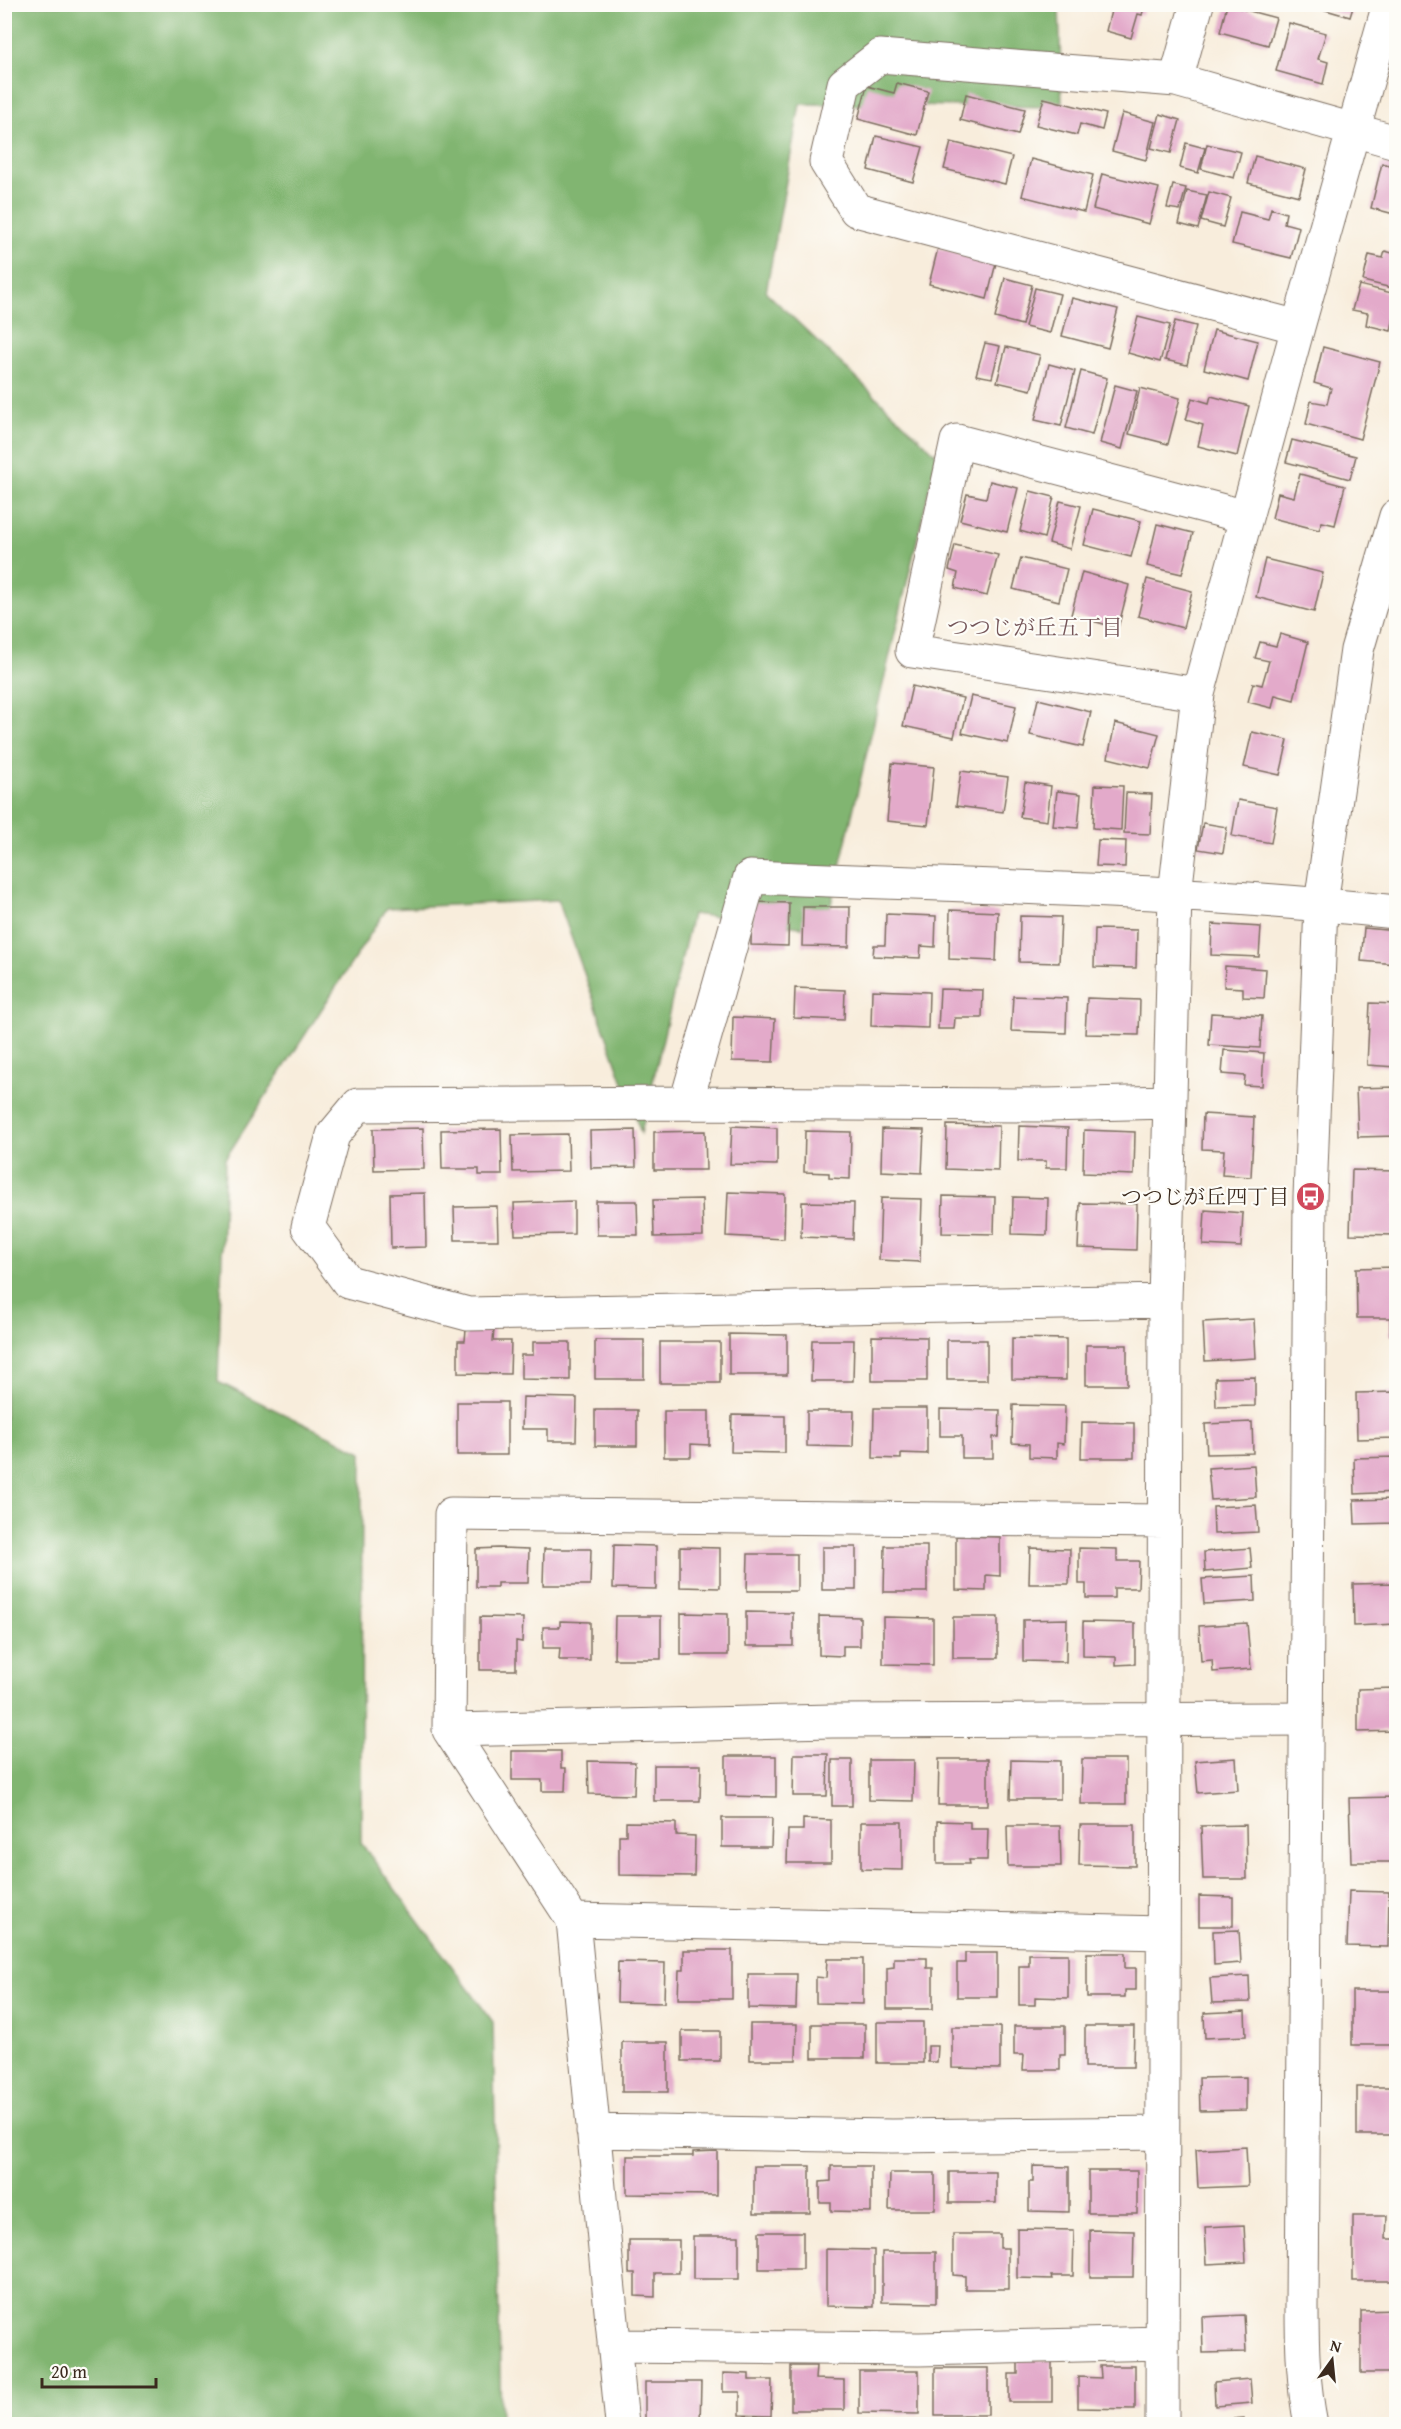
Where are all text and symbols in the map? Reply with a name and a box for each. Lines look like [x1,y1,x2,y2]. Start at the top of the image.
district label: つつじが丘五丁目 [947,611,1123,643]
place label: つつじが丘四丁目 [1121,1181,1289,1212]
bus stop icon: つつじが丘四丁目 [1294,1181,1326,1213]
north arrow [1302,2330,1362,2390]
text: N [1328,2333,1344,2359]
scale bar [42,2351,156,2389]
text: 20 m [51,2358,87,2385]

